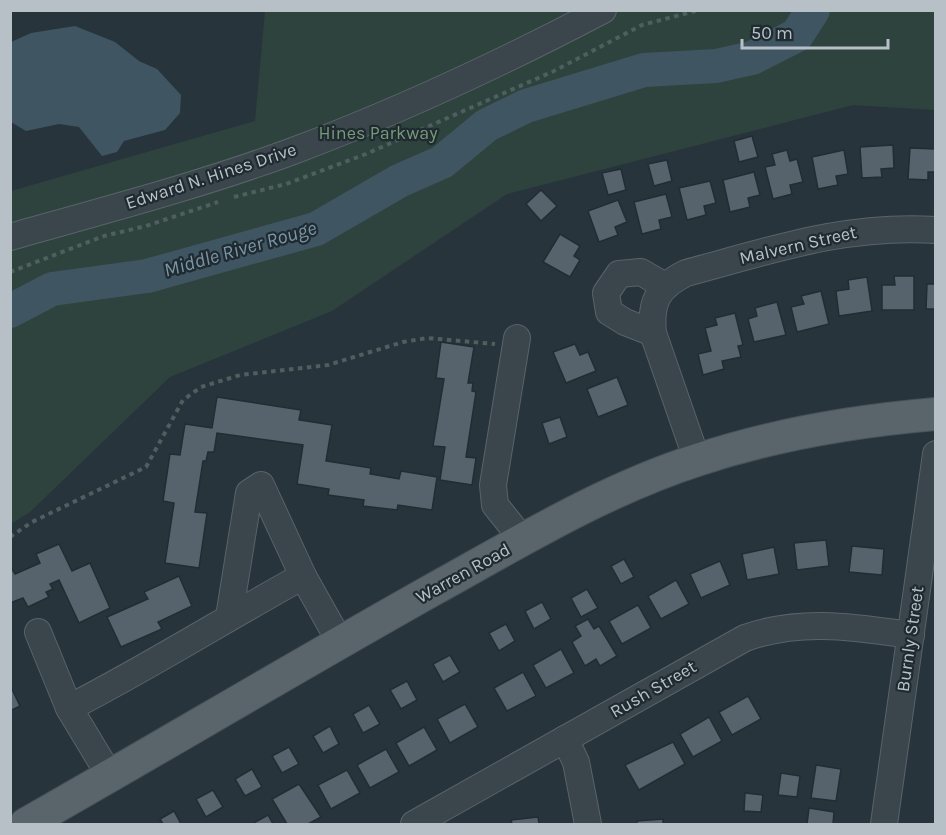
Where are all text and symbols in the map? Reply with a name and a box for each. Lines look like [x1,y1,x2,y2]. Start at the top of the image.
scale bar [742,12,888,50]
text: 50 m [751,22,793,44]
park label: Hines Parkway [318,122,438,144]
street label: Edward N. Hines Drive [123,138,299,214]
water label: Middle River Rouge [161,216,319,282]
street label: Malvern Street [737,221,859,269]
street label: Warren Road [412,538,514,608]
street label: Burnly Street [892,584,928,693]
street label: Rush Street [606,655,700,723]

